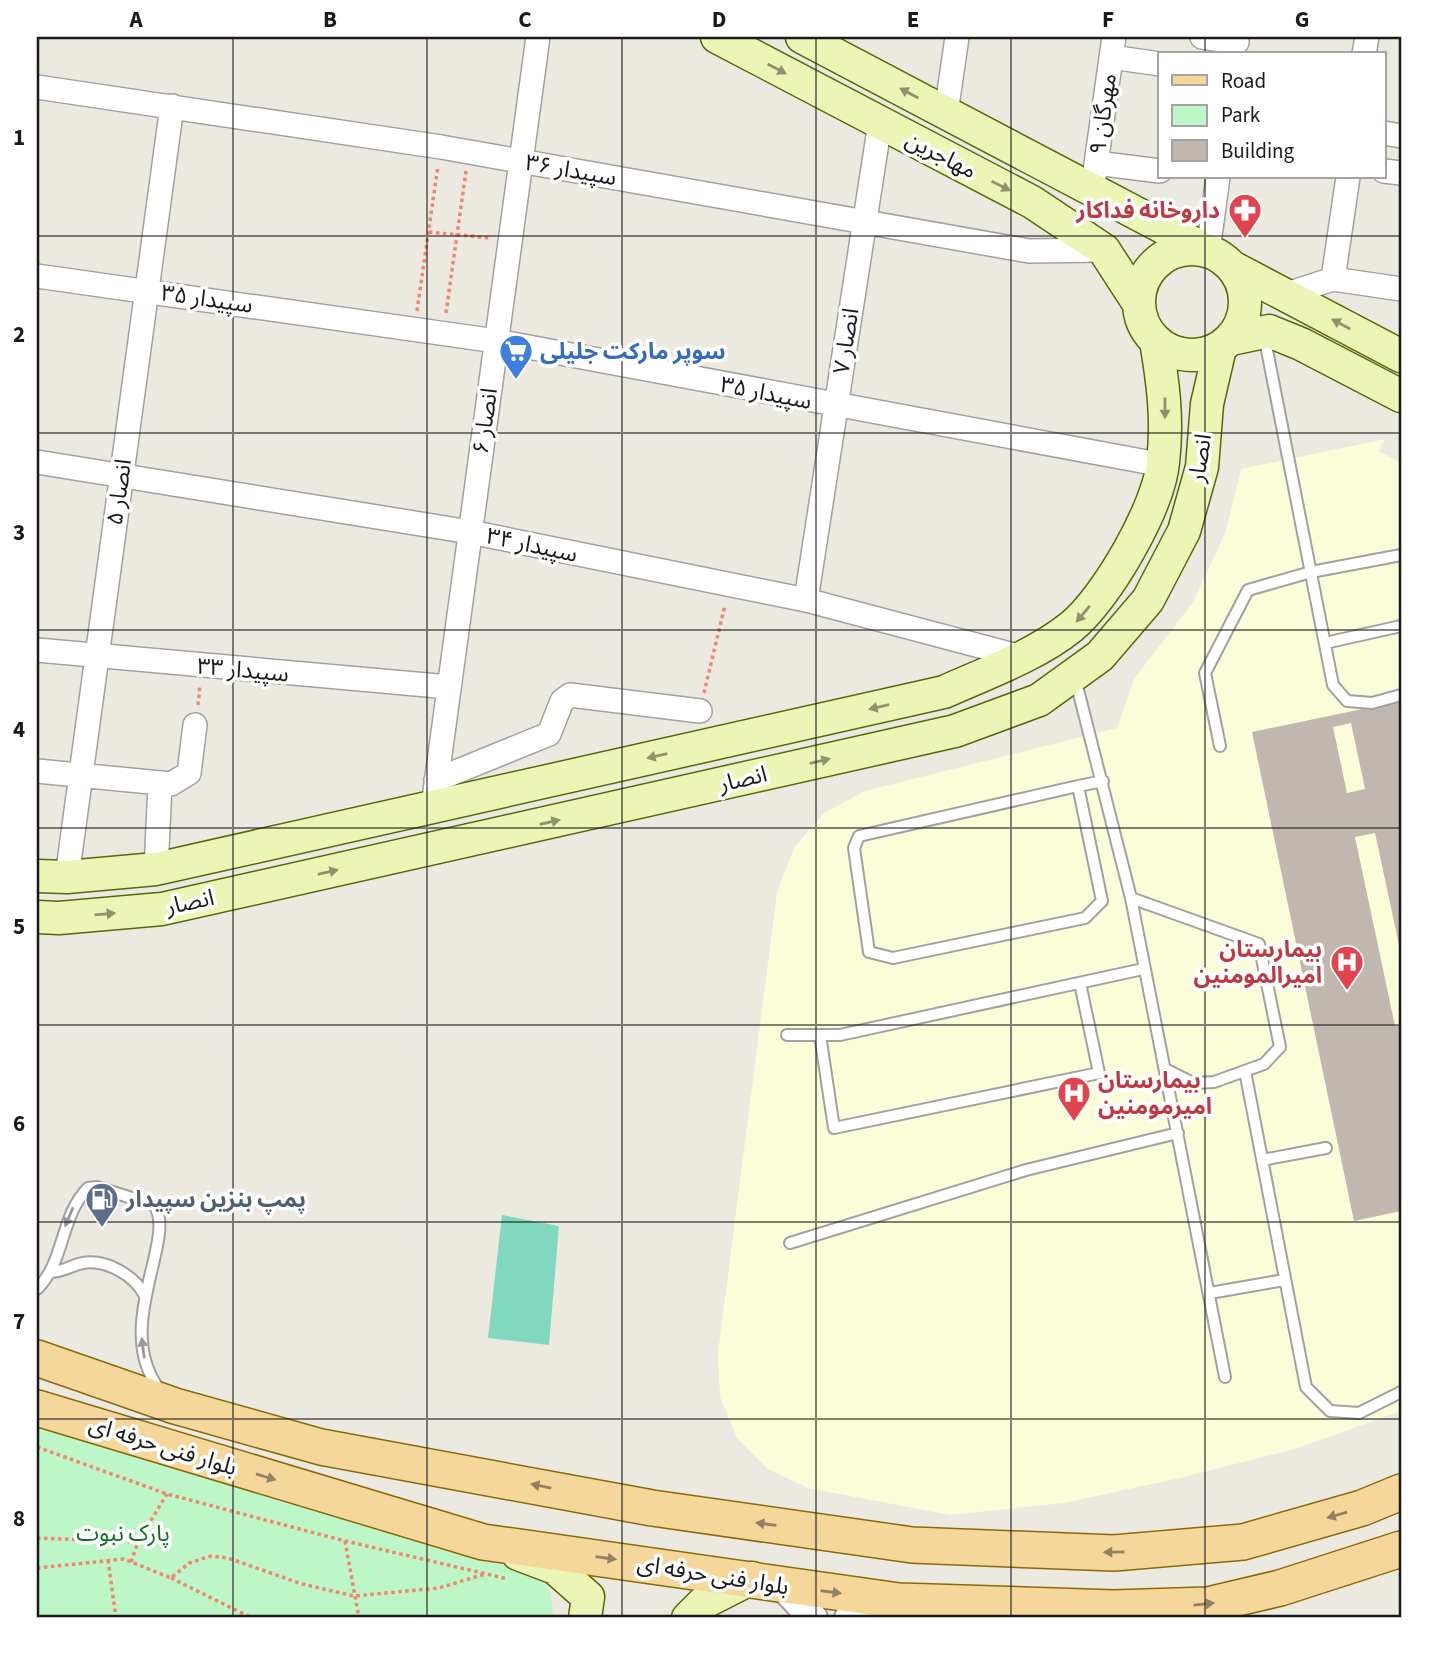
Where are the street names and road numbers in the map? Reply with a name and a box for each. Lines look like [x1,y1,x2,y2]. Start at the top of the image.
street label: مهرگان ۹ [1081,71,1125,157]
street label: مهاجرین [900,123,982,187]
street label: سپیدار ۳۶ [523,146,619,194]
street label: سپیدار ۳۵ [159,276,255,322]
street label: انصار ۷ [825,306,867,376]
street label: سپیدار ۳۵ [718,368,814,418]
street label: انصار ۶ [464,386,506,456]
street label: انصار [1180,431,1220,486]
street label: انصار ۵ [98,457,140,527]
street label: سپیدار ۳۴ [483,519,581,571]
street label: سپیدار ۳۳ [196,650,290,690]
street label: انصار [715,757,770,801]
street label: انصار [162,881,217,923]
street label: بلوار فنی حرفه ای [85,1408,241,1484]
street label: بلوار فنی حرفه ای [635,1547,791,1603]

